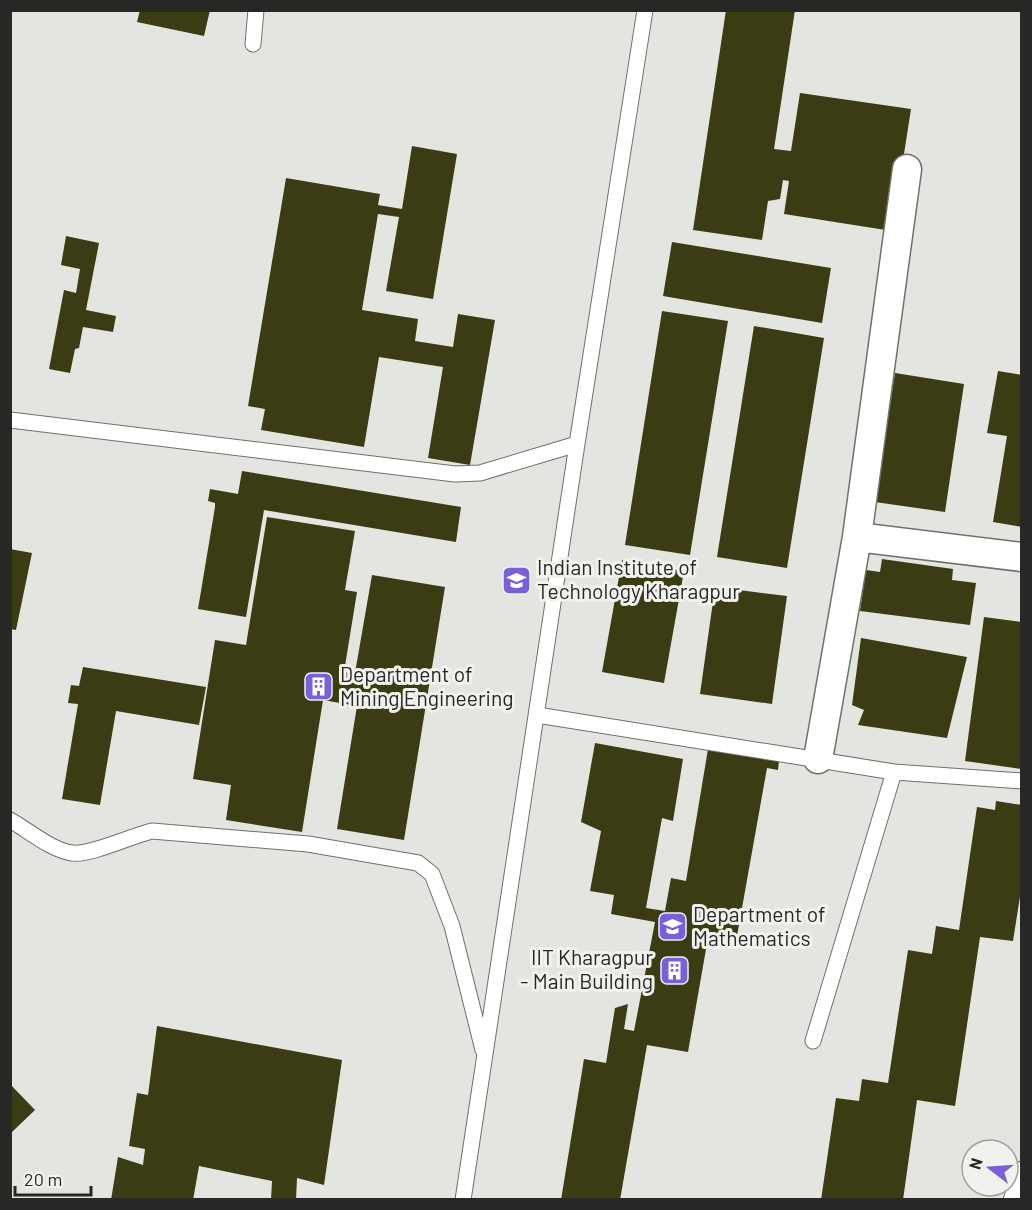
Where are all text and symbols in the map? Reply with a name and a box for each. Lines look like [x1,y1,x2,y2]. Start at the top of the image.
place label: Indian Institute of Technology Kharagpur [537,554,740,603]
school or university icon: Indian Institute of Technology Kharagpur [500,564,532,596]
place label: Department of Mining Engineering [340,661,514,710]
building icon: Department of Mining Engineering [303,671,335,703]
place label: Department of Mathematics [693,901,825,950]
school or university icon: Department of Mathematics [656,911,688,943]
place label: IIT Kharagpur - Main Building [520,944,653,993]
building icon: IIT Kharagpur - Main Building [658,954,690,986]
north arrow [960,1138,1020,1198]
text: N [965,1156,986,1171]
scale bar [15,1159,92,1197]
text: 20 m [24,1168,62,1190]

